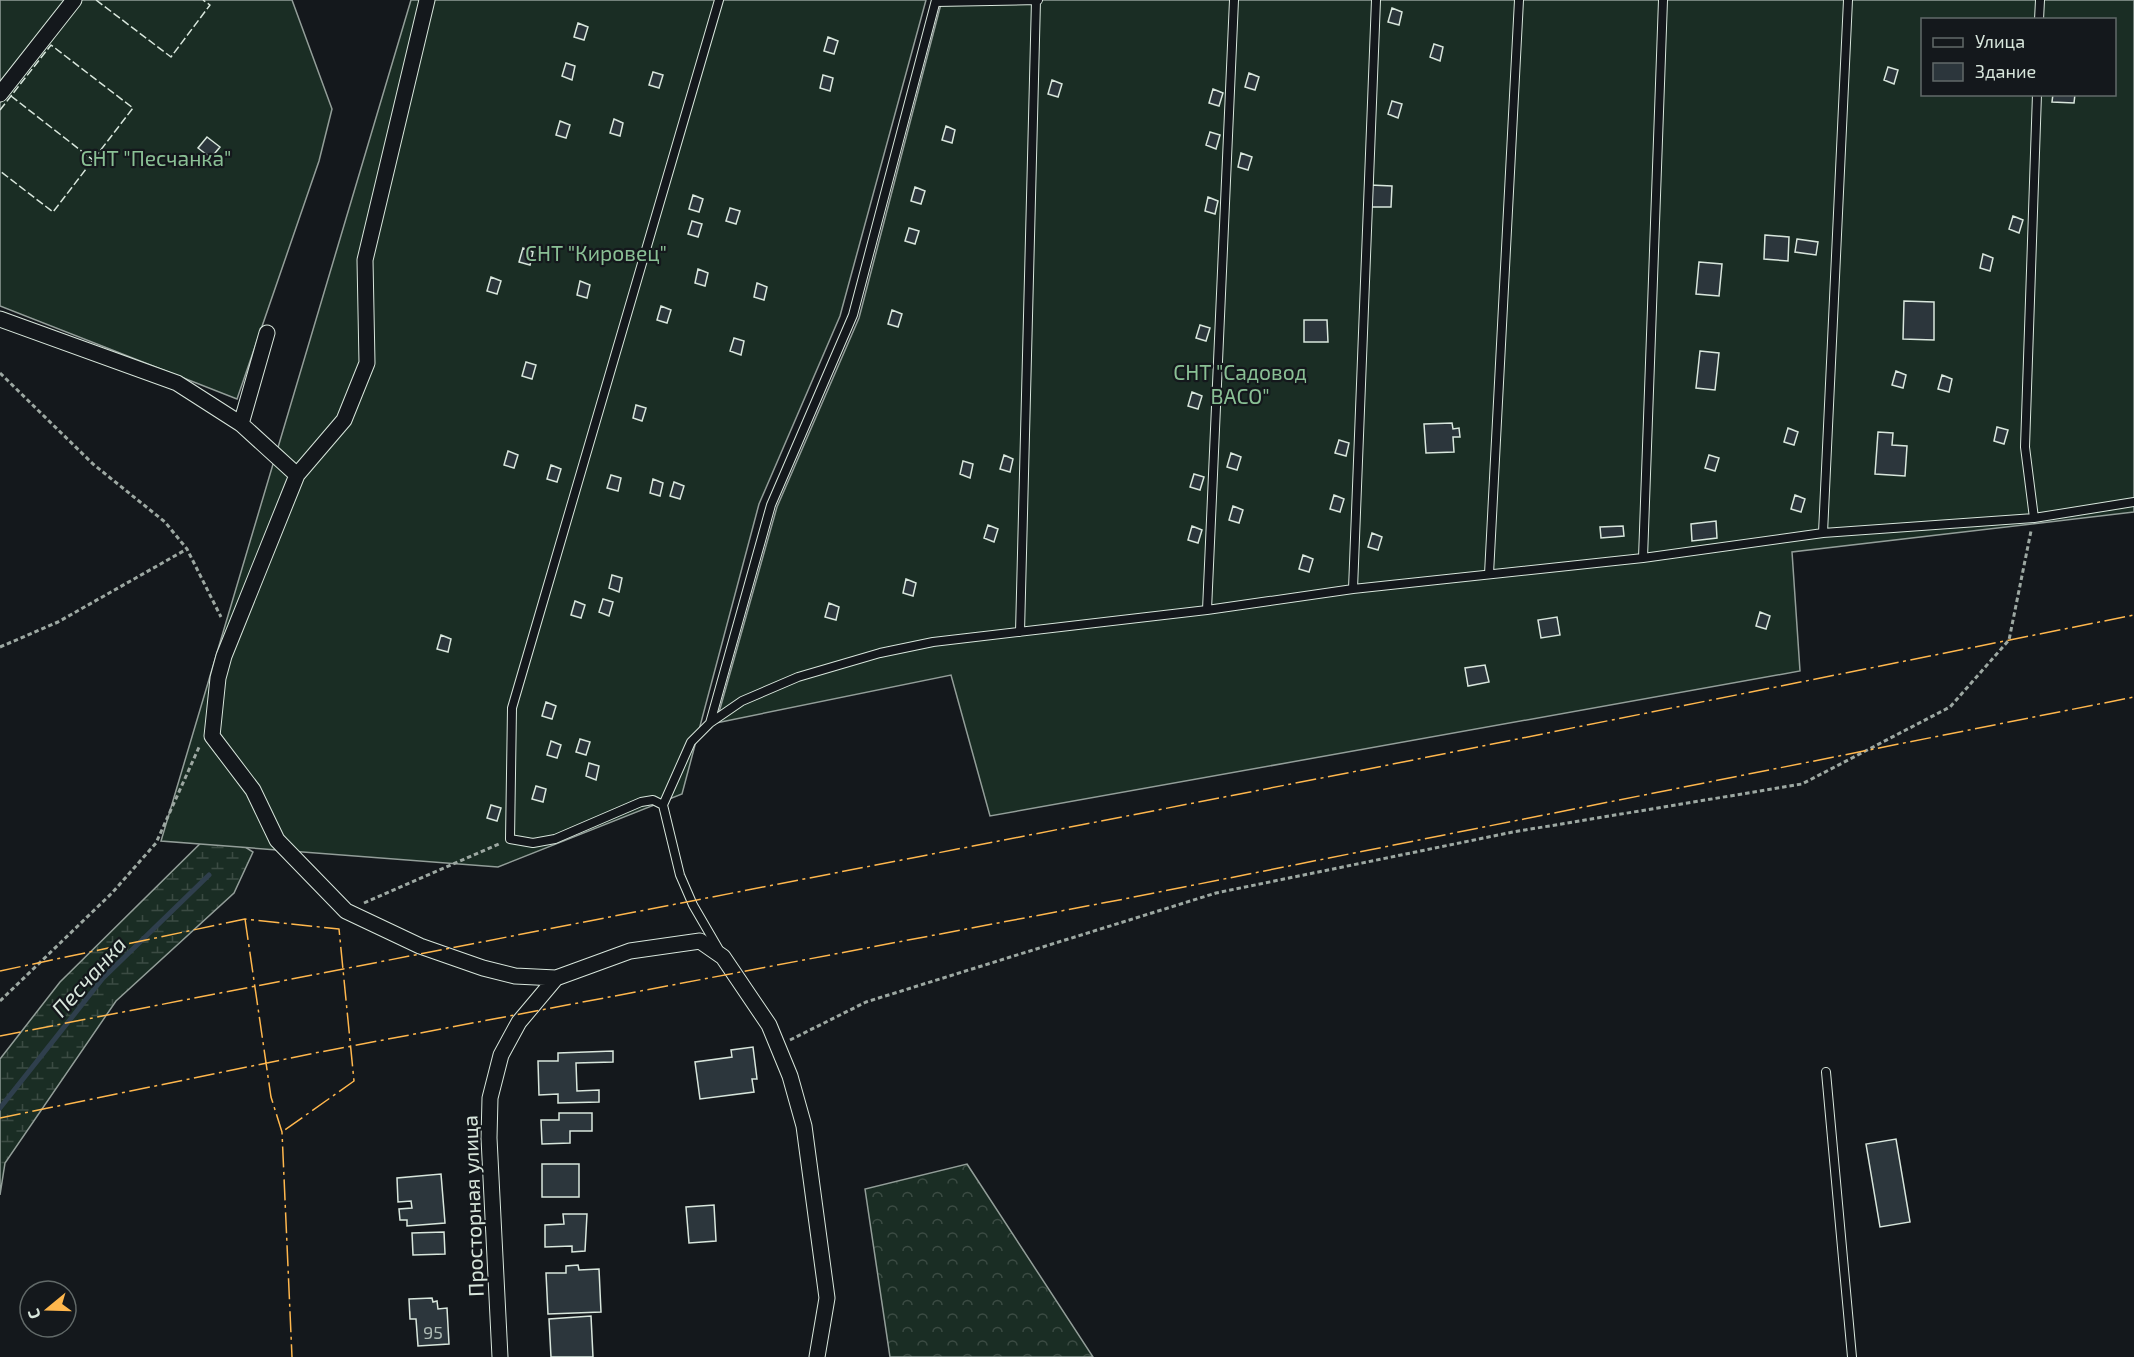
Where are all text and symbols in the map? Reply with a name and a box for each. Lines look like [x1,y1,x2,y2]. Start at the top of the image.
legend [1921,18,2116,96]
text: Улица [1975,30,2025,52]
text: Здание [1975,60,2036,82]
park label: СНТ "Песчанка" [81,145,231,170]
park label: СНТ "Кировец" [525,240,667,265]
park label: СНТ "Садовод ВАСО" [1173,359,1307,408]
water label: Песчанка [45,931,131,1021]
street label: Просторная улица [456,1115,489,1297]
north arrow [18,1279,78,1339]
text: С [23,1306,44,1322]
house number: 95 [423,1321,443,1343]

